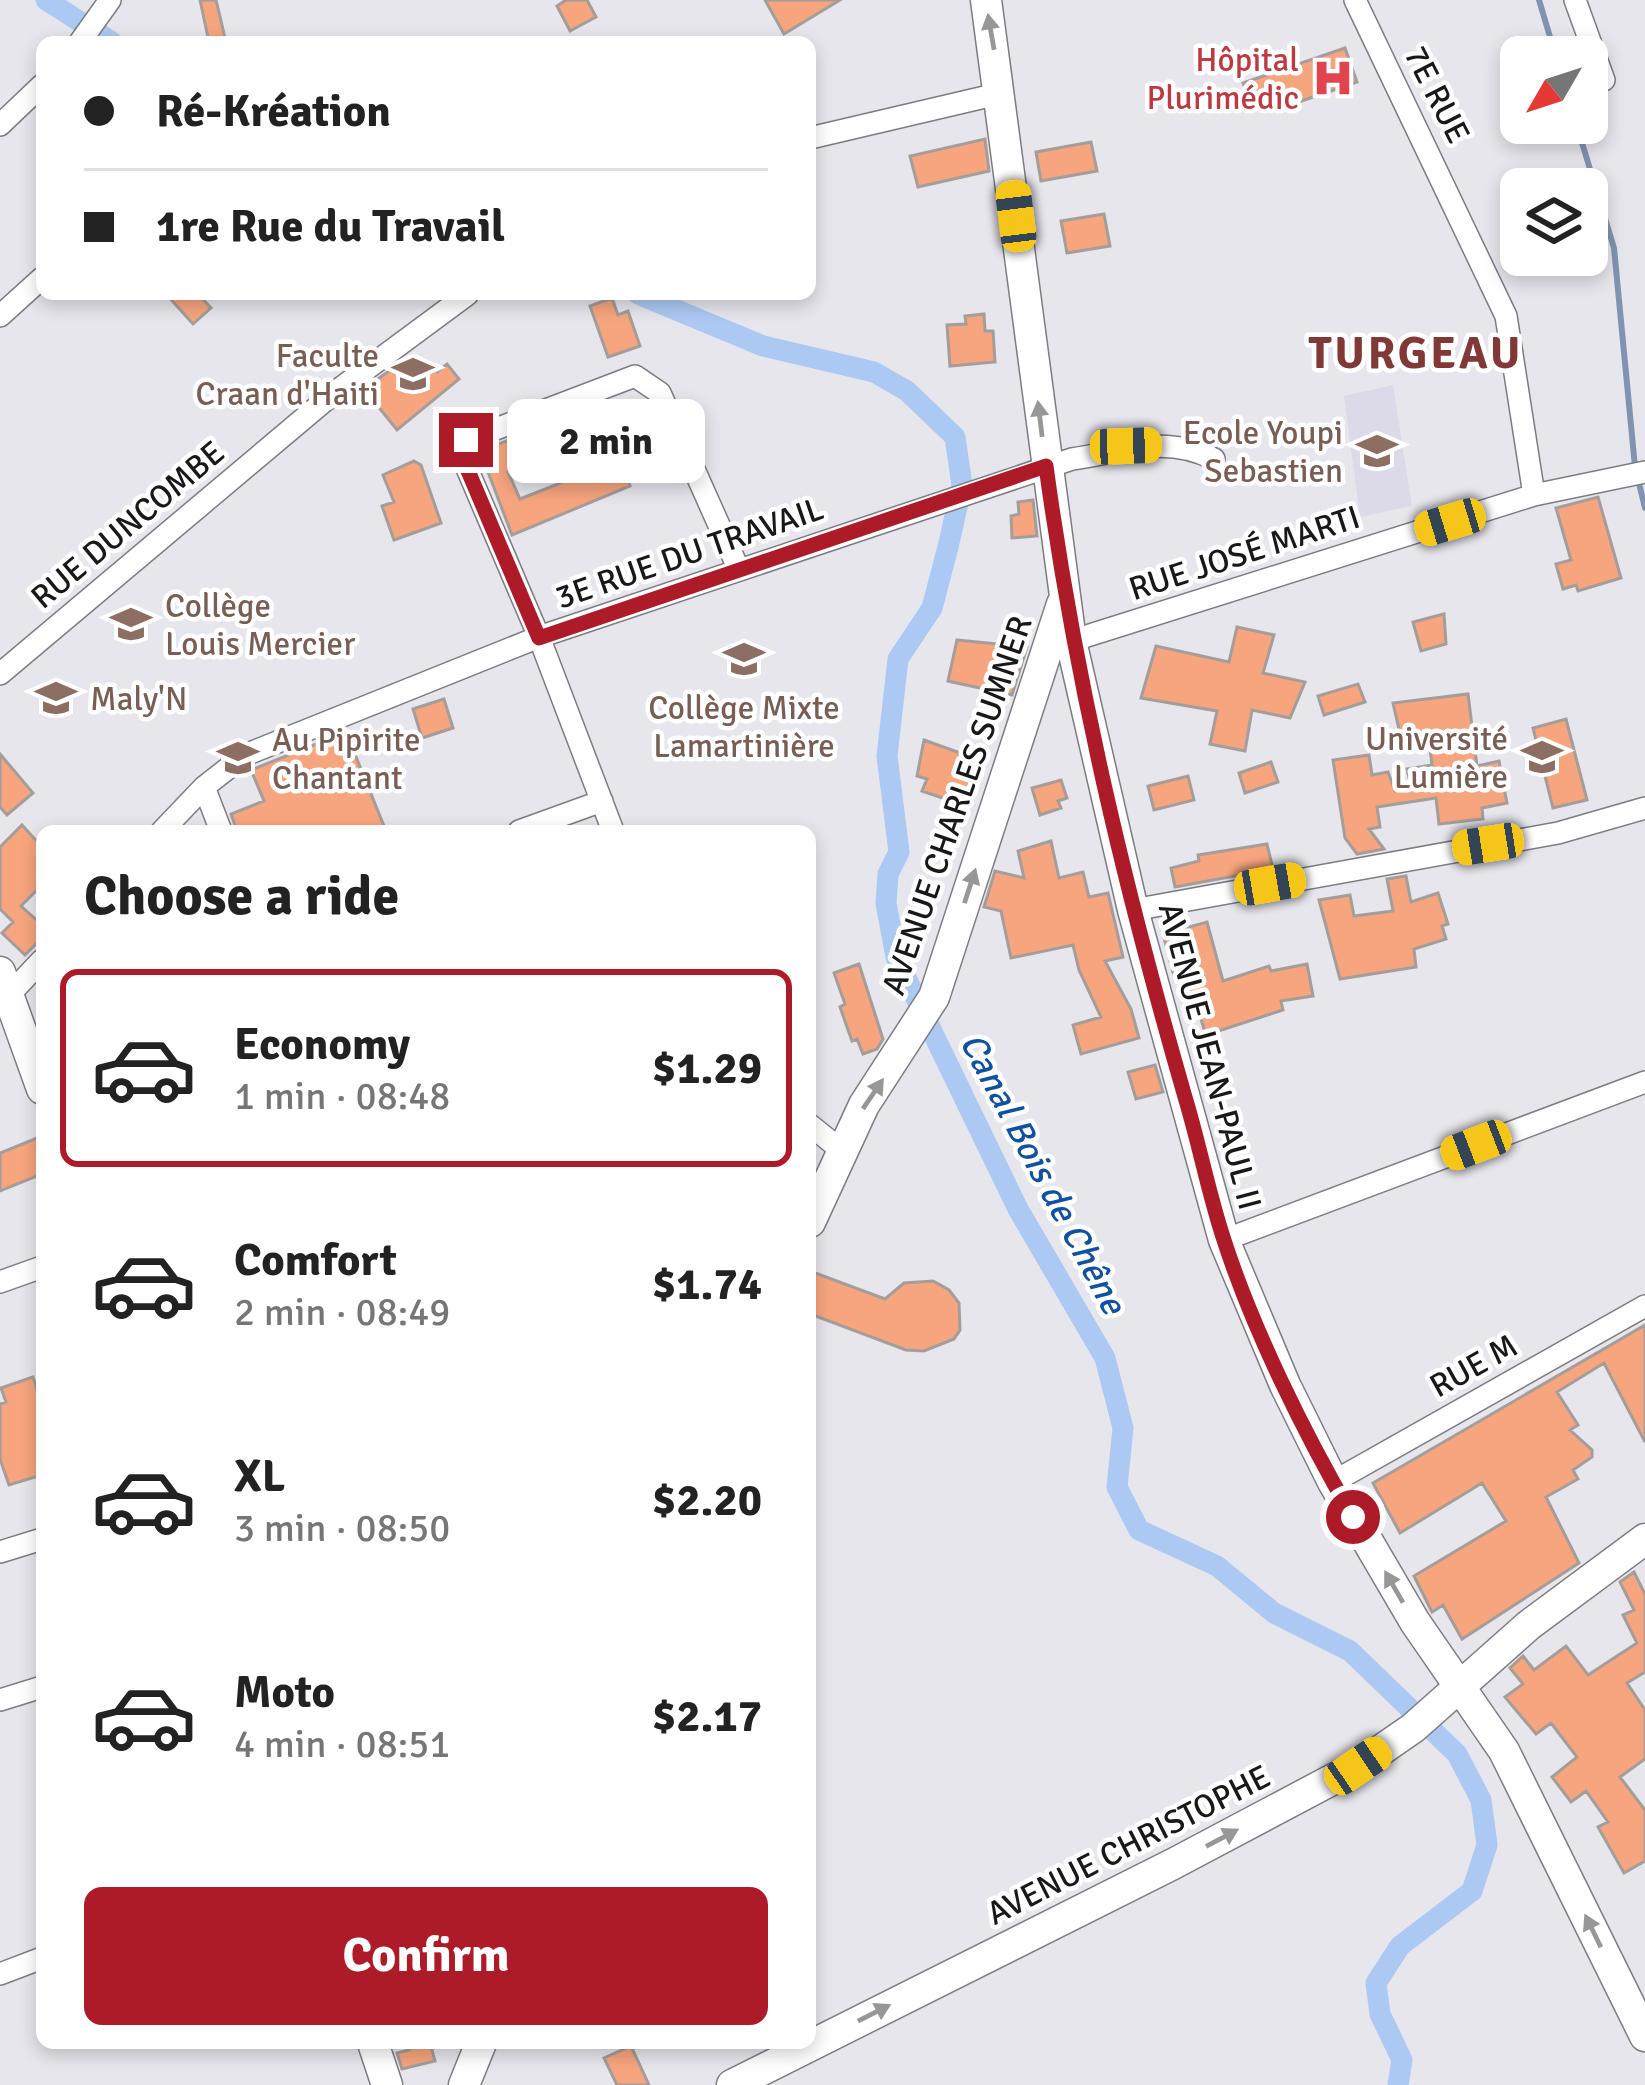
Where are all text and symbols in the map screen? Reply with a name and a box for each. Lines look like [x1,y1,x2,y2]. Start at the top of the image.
one-way arrow [982,13,1001,50]
north arrow [1500,36,1608,144]
map controls [1500,36,1608,276]
street label: 7E RUE [1395,39,1479,150]
place label: Hôpital Plurimédic [1147,40,1299,119]
hospital icon: Hôpital Plurimédic [1310,55,1356,101]
text: Ré-Kréation [156,84,391,139]
button: layers [1500,168,1608,276]
car [994,178,1038,254]
text: 1re Rue du Travail [156,199,505,254]
district label: TURGEAU [1309,326,1523,381]
place label: Faculte Craan d'Haiti [196,336,379,415]
school or university icon: Faculte Craan d'Haiti [390,351,436,397]
callout: 2 min [508,398,706,482]
one-way arrow [1031,400,1050,437]
route end [439,413,493,467]
place label: Ecole Youpi Sebastien [1183,413,1343,492]
text: 2 min [559,417,653,465]
car [1089,427,1163,465]
school or university icon: Ecole Youpi Sebastien [1354,428,1400,474]
street label: RUE DUNCOMBE [23,432,233,618]
street label: 3E RUE DU TRAVAIL [550,488,829,618]
car [1410,494,1490,550]
street label: RUE JOSÉ MARTI [1124,497,1365,610]
place label: Collège Louis Mercier [165,586,355,665]
school or university icon: Collège Louis Mercier [108,601,154,647]
street label: AVENUE CHARLES SUMNER [873,611,1042,1000]
school or university icon: Collège Mixte Lamartinière [721,636,767,682]
school or university icon: Maly'N [33,675,79,721]
place label: Maly'N [90,679,187,720]
place label: Collège Mixte Lamartinière [648,688,840,767]
place label: Université Lumière [1365,719,1508,798]
place label: Au Pipirite Chantant [272,720,421,799]
school or university icon: Université Lumière [1519,734,1565,780]
school or university icon: Au Pipirite Chantant [215,735,261,781]
car [1450,821,1526,867]
car [1231,860,1309,908]
text: Choose a ride [84,863,399,930]
one-way arrow [961,867,980,904]
street label: AVENUE JEAN-PAUL II [1149,898,1270,1214]
icon: car [90,1014,198,1122]
text: Economy [234,1017,410,1072]
water label: Canal Bois de Chêne [950,1025,1137,1324]
text: $1.29 [652,1041,762,1096]
text: 1 min · 08:48 [234,1072,450,1120]
one-way arrow [861,1078,884,1111]
car [1436,1115,1516,1175]
icon: car [90,1230,198,1338]
text: Comfort [234,1233,397,1288]
text: $1.74 [652,1257,762,1312]
text: 2 min · 08:49 [234,1288,450,1336]
street label: RUE M [1423,1326,1525,1407]
icon: car [90,1446,198,1554]
text: XL [234,1449,285,1504]
text: $2.20 [652,1473,762,1528]
route start [1326,1490,1380,1544]
text: 3 min · 08:50 [234,1504,450,1552]
one-way arrow [1385,1570,1406,1604]
icon: car [90,1662,198,1770]
text: Moto [234,1665,335,1720]
text: $2.17 [652,1689,762,1744]
text: 4 min · 08:51 [234,1720,450,1768]
car [1318,1731,1398,1801]
street label: AVENUE CHRISTOPHE [980,1756,1277,1935]
one-way arrow [1205,1828,1240,1849]
button: Confirm [84,1887,768,2025]
one-way arrow [1583,1913,1603,1948]
one-way arrow [856,2004,891,2024]

